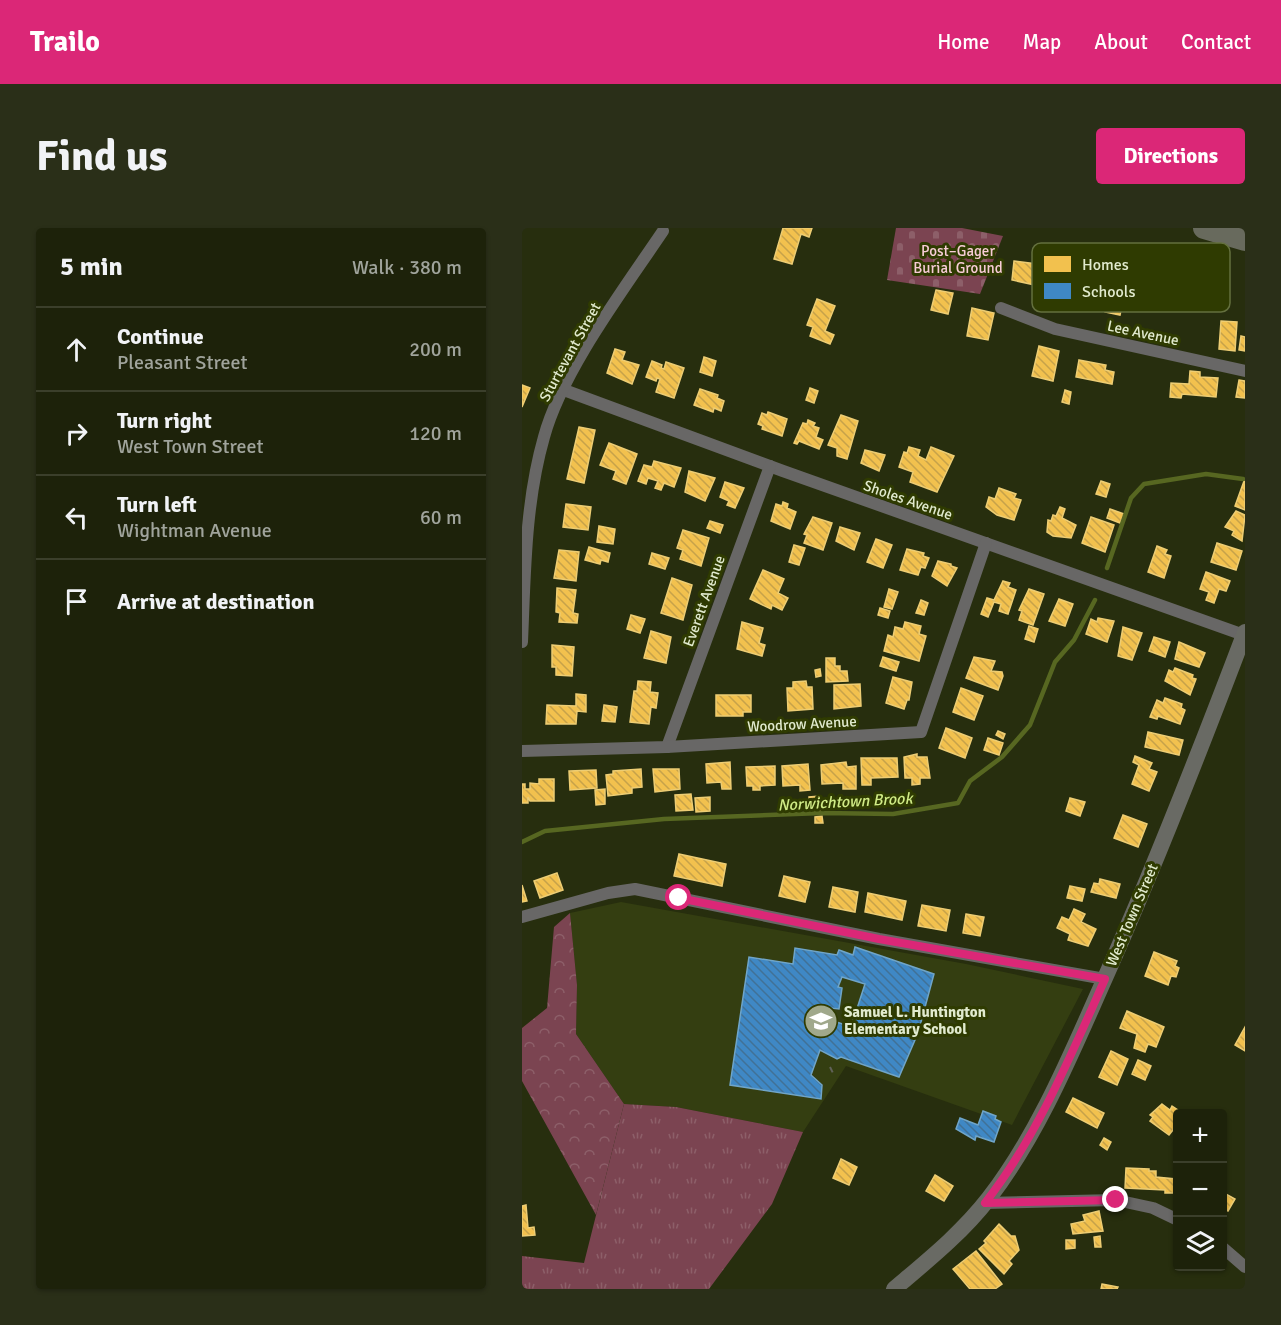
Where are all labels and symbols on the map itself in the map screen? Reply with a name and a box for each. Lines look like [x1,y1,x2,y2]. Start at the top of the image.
park label: Post–Gager Burial Ground [913,242,1003,277]
legend [1032,243,1230,312]
text: Homes [1082,255,1129,275]
text: Schools [1082,282,1135,302]
street label: Sturtevant Street [535,299,605,405]
street label: Lee Avenue [1106,317,1180,349]
street label: Sholes Avenue [861,476,955,524]
street label: Everett Avenue [679,553,729,649]
street label: Woodrow Avenue [747,712,857,736]
water label: Norwichtown Brook [777,788,915,816]
street label: West Town Street [1102,861,1162,969]
route start [665,884,691,910]
school or university icon: Samuel L. Huntington Elementary School [803,1003,839,1039]
place label: Samuel L. Huntington Elementary School [844,1003,986,1038]
route end [1102,1186,1128,1212]

